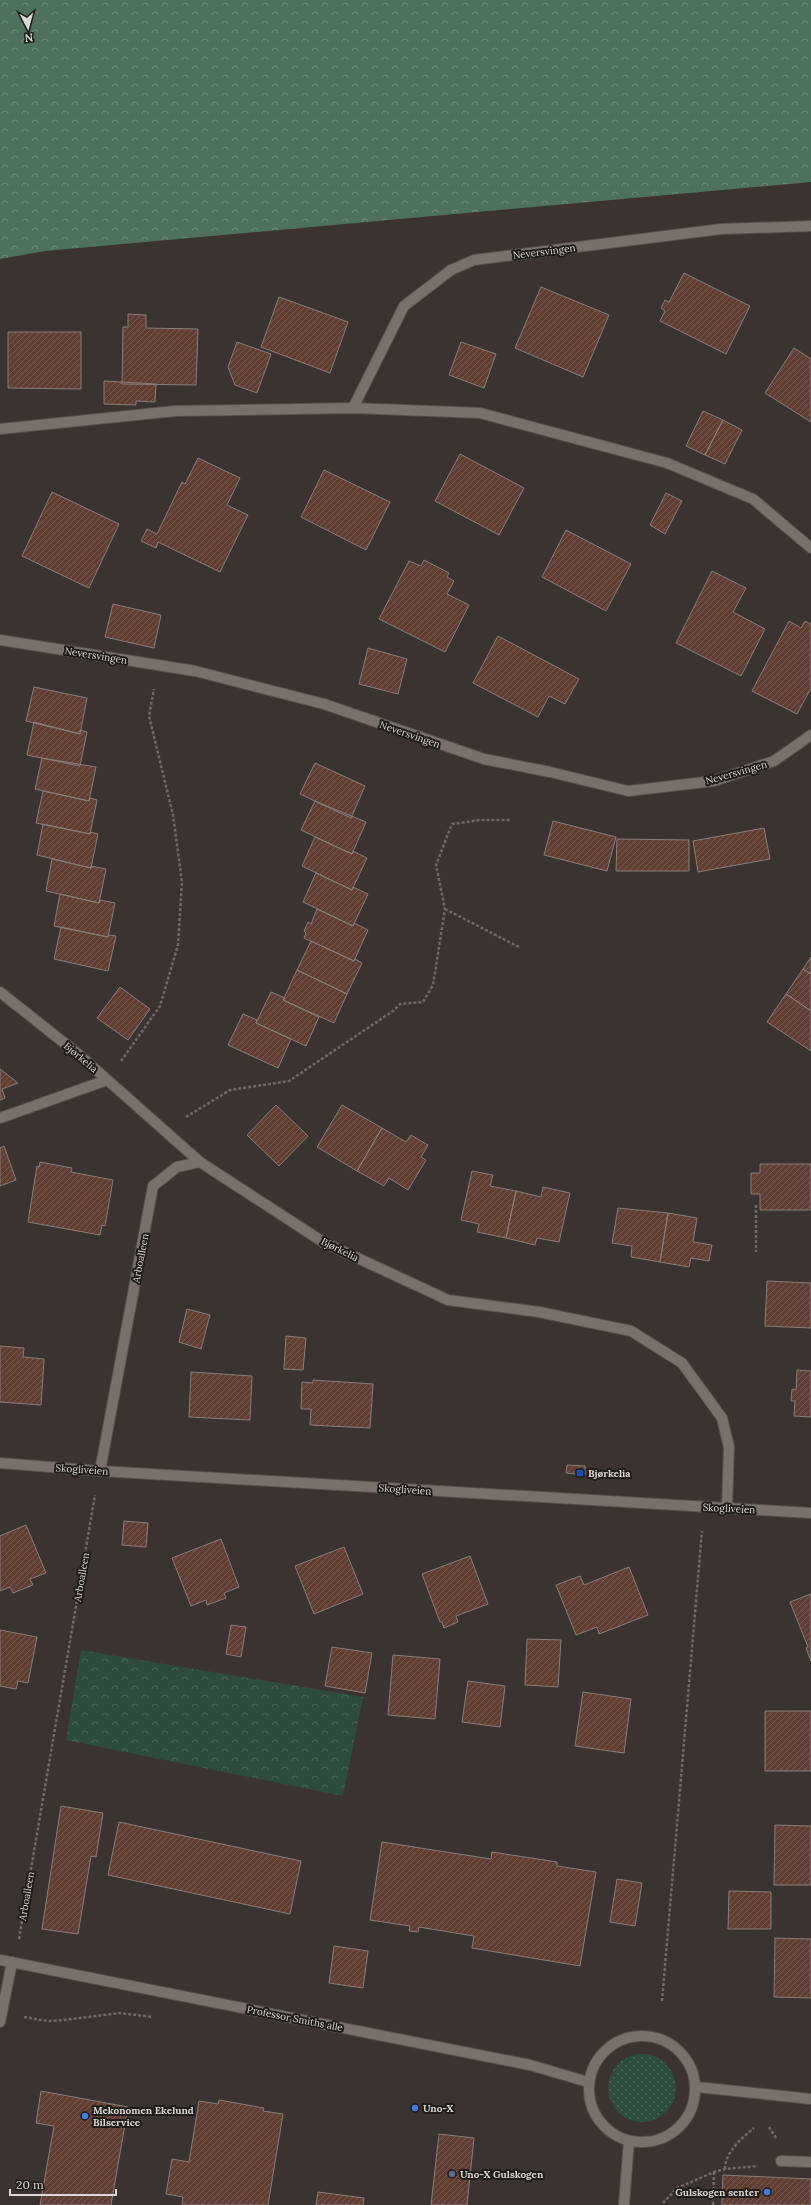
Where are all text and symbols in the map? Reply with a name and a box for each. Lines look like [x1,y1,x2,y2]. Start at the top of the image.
north arrow [8,8,48,48]
text: N [24,31,34,45]
street label: Neversvingen [512,241,576,262]
street label: Neversvingen [64,644,128,667]
street label: Neversvingen [378,718,442,751]
street label: Neversvingen [704,758,768,787]
street label: Bjørkelia [61,1039,100,1075]
street label: Arboalleen [129,1232,152,1285]
street label: Bjørkelia [319,1235,361,1264]
street label: Skogliveien [55,1461,109,1478]
place label: Bjørkelia [588,1467,631,1480]
marker: Bjørkelia [575,1468,585,1478]
street label: Skogliveien [378,1481,432,1498]
street label: Skogliveien [702,1501,756,1516]
street label: Arboalleen [71,1551,92,1604]
street label: Arboalleen [16,1870,37,1923]
street label: Professor Smiths alle [246,2003,345,2034]
place label: Uno-X [423,2102,453,2115]
marker: Uno-X [410,2103,420,2113]
place label: Mekonomen Ekelund Bilservice [93,2104,194,2129]
marker: Mekonomen Ekelund Bilservice [80,2111,90,2121]
place label: Uno-X Gulskogen [460,2168,544,2181]
marker: Uno-X Gulskogen [447,2169,457,2179]
scale bar [10,2171,116,2197]
text: 20 m [16,2177,44,2192]
place label: Gulskogen senter [675,2186,759,2199]
marker: Gulskogen senter [762,2187,772,2197]

